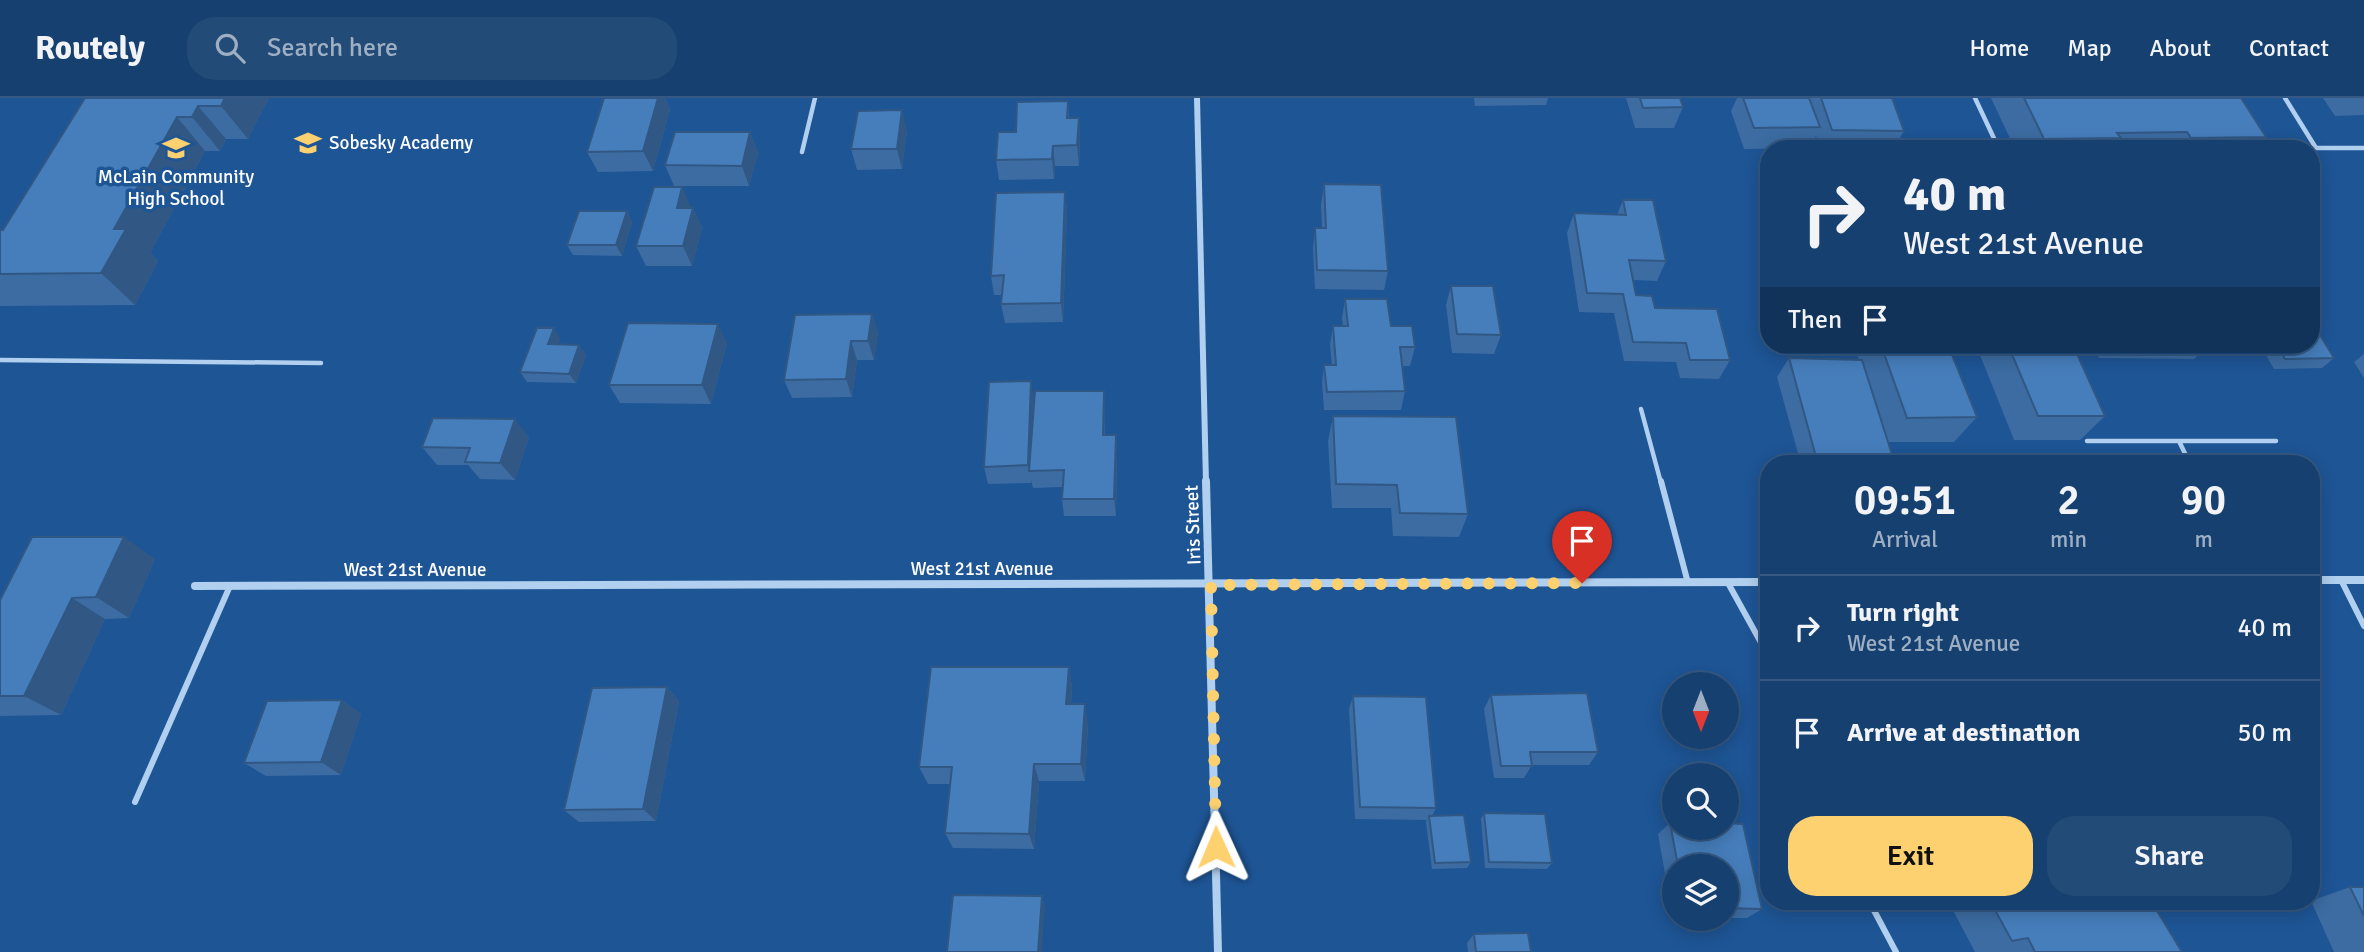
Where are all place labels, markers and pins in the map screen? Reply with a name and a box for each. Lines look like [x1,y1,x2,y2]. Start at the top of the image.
school or university icon: Sobesky Academy [293,128,323,158]
place label: Sobesky Academy [329,131,473,155]
school or university icon: McLain Community High School [161,133,191,163]
place label: McLain Community High School [98,165,254,211]
pin [1552,511,1612,583]

